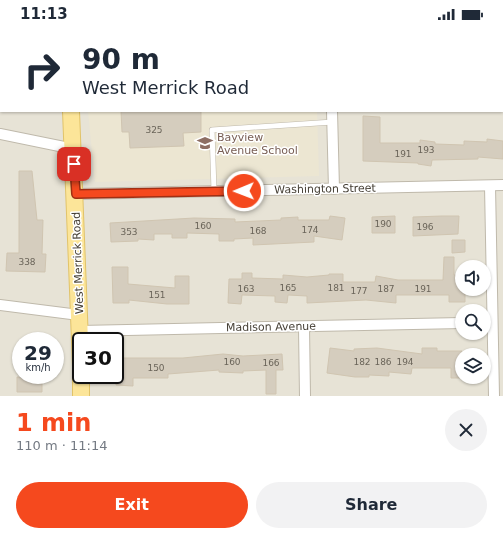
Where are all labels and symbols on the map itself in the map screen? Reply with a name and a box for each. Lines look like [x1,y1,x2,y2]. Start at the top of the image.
house number: 325 [145,125,163,135]
place label: Bayview Avenue School [217,131,298,157]
school or university icon: Bayview Avenue School [196,134,214,152]
house number: 193 [417,145,435,155]
pin [57,147,91,181]
house number: 191 [394,149,412,159]
position arrow [223,170,265,212]
street label: Washington Street [274,182,377,196]
street label: West Merrick Road [70,212,86,314]
house number: 190 [374,219,392,229]
house number: 160 [194,221,212,231]
house number: 196 [416,222,434,232]
house number: 174 [301,225,319,235]
house number: 168 [249,226,267,236]
house number: 353 [120,227,138,237]
house number: 338 [18,257,36,267]
house number: 165 [279,283,297,293]
house number: 181 [327,283,345,293]
house number: 163 [237,284,255,294]
house number: 187 [377,284,395,294]
house number: 191 [414,284,432,294]
house number: 177 [350,286,368,296]
house number: 151 [148,290,166,300]
street label: Madison Avenue [226,320,316,334]
speed limit sign: 30 [72,332,124,384]
house number: 160 [223,357,241,367]
house number: 182 [353,357,371,367]
house number: 186 [374,357,392,367]
house number: 194 [396,357,414,367]
house number: 166 [262,358,280,368]
house number: 150 [147,363,165,373]

